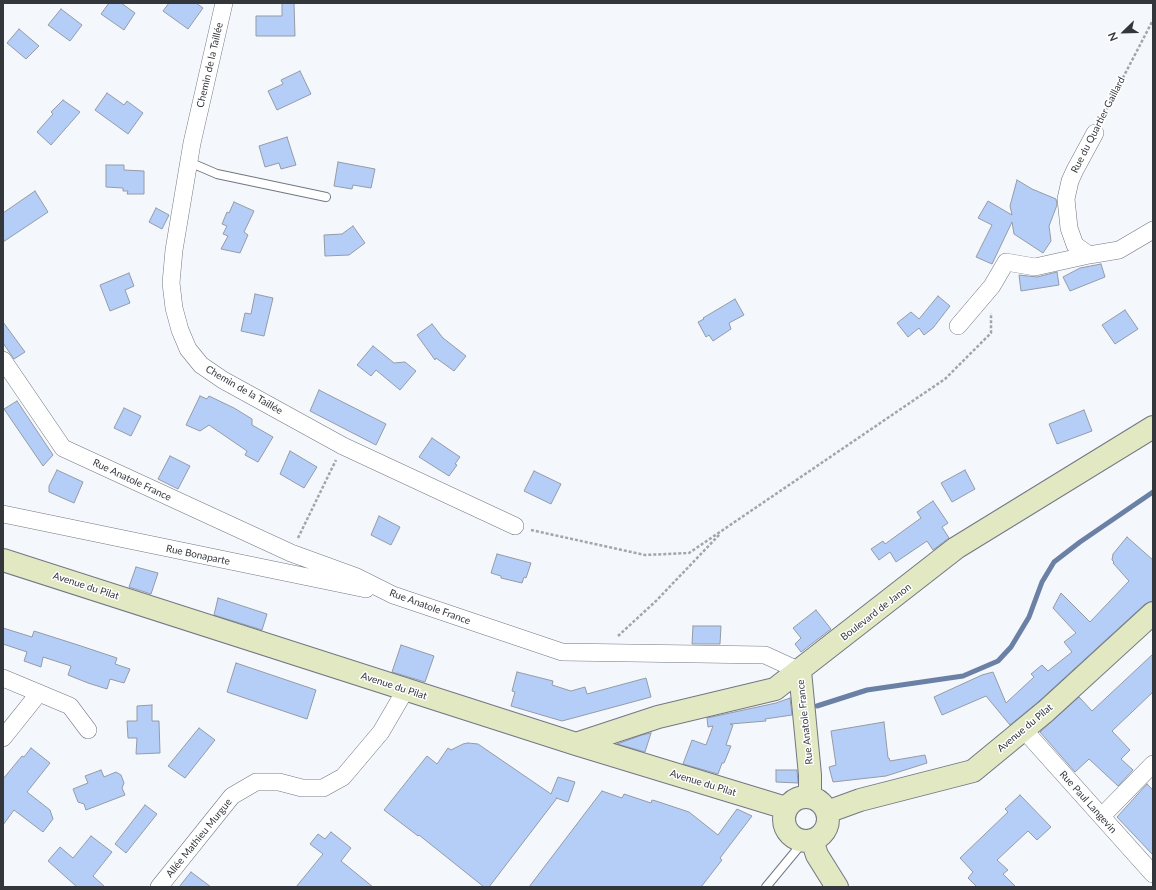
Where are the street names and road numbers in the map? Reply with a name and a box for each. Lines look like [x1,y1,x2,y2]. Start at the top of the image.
street label: Chemin de la Taillée [194,21,226,109]
street label: Rue du Quartier Gaillard [1069,75,1127,175]
street label: Chemin de la Taillée [203,363,285,417]
street label: Rue Anatole France [91,457,173,503]
street label: Rue Bonaparte [165,542,231,568]
street label: Avenue du Pilat [52,570,120,602]
street label: Boulevard de Janon [838,581,914,643]
street label: Rue Anatole France [388,587,472,627]
street label: Avenue du Pilat [360,670,428,702]
street label: Rue Anatole France [795,679,815,765]
street label: Avenue du Pilat [995,701,1055,755]
street label: Avenue du Pilat [668,767,738,799]
street label: Rue Paul Langevin [1057,768,1119,836]
street label: Allée Mathieu Murgue [164,796,234,880]

